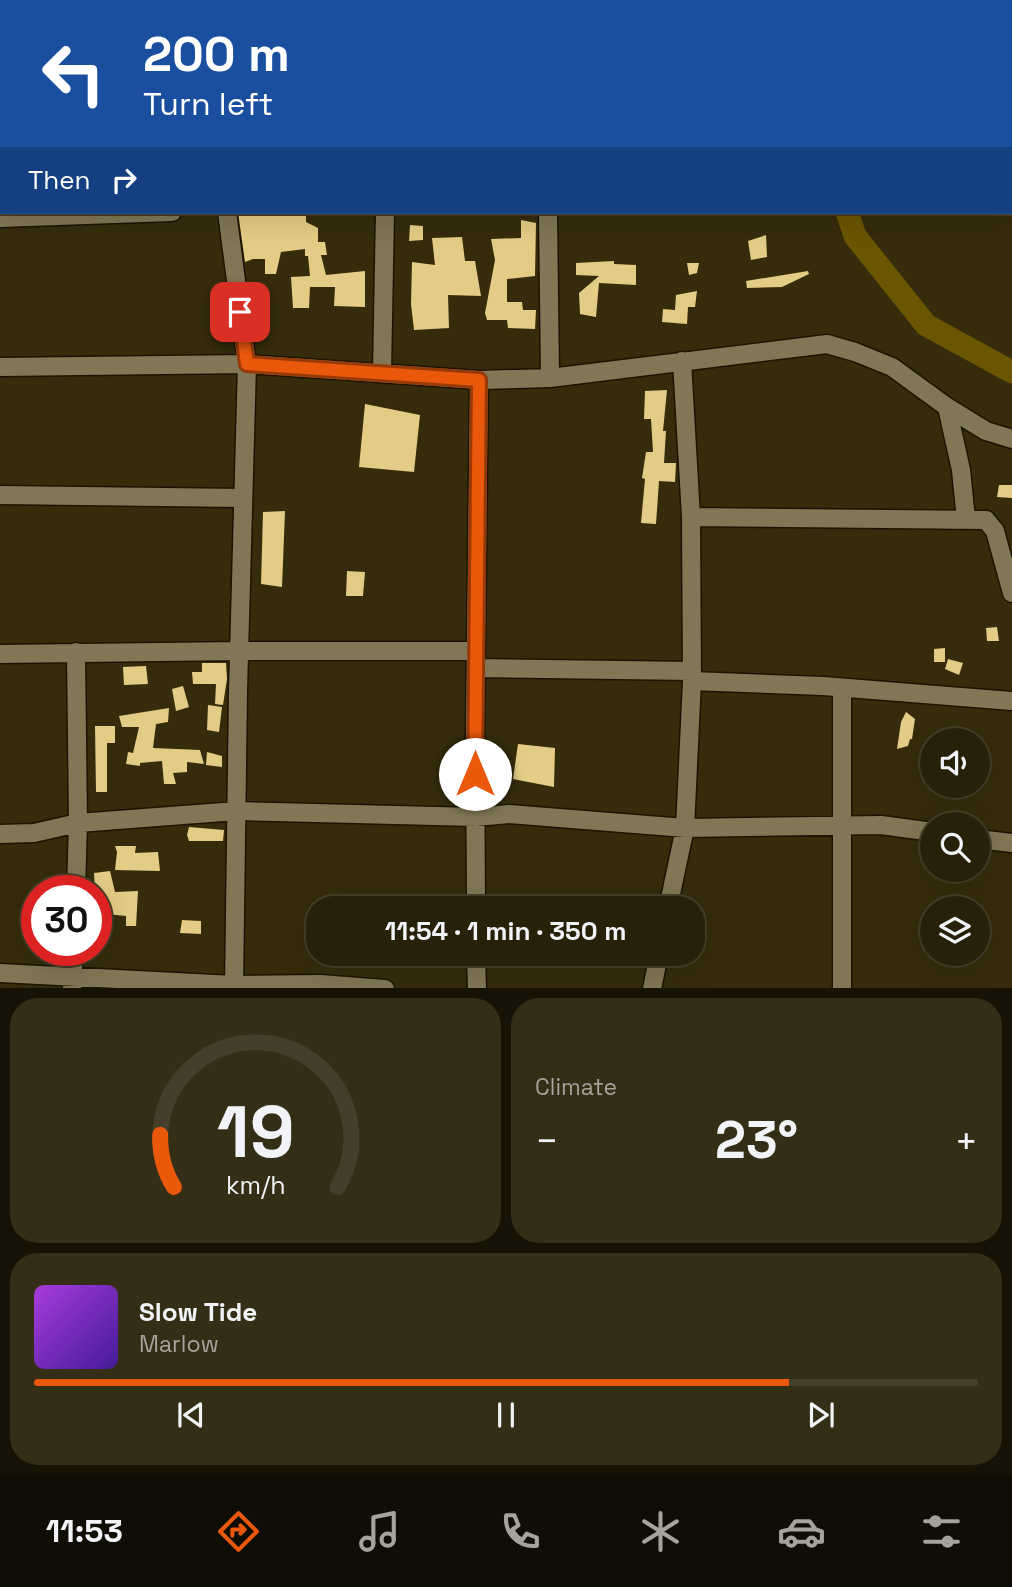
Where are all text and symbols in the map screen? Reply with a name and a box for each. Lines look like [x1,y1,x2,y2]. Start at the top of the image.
text: 200 m [143,23,290,85]
icon: left [28,28,119,119]
text: Turn left [143,84,273,124]
icon: right [105,161,143,199]
text: Then [28,163,91,197]
pin [210,282,270,342]
icon: arrive [221,293,259,331]
map controls [920,728,990,966]
button: sound [920,728,990,798]
position arrow [438,737,512,811]
button: search [920,812,990,882]
speed limit sign: 30 [21,875,112,966]
button: layers [920,896,990,966]
text: 11:54 · 1 min · 350 m [385,914,626,948]
text: Climate [535,1072,617,1102]
text: 19 [217,1085,294,1178]
text: 23° [715,1107,798,1173]
text: − [535,1117,559,1165]
text: + [954,1117,978,1165]
text: km/h [226,1168,285,1200]
text: Slow Tide [139,1295,257,1329]
text: Marlow [139,1329,219,1359]
icon: previous [172,1396,210,1434]
icon: pause [487,1396,525,1434]
icon: next [802,1396,840,1434]
icon: directions [214,1507,263,1556]
icon: music [355,1507,404,1556]
icon: phone [496,1507,545,1556]
icon: climate [636,1507,685,1556]
icon: car [777,1507,826,1556]
icon: filters [917,1507,966,1556]
text: 11:53 [46,1511,123,1551]

